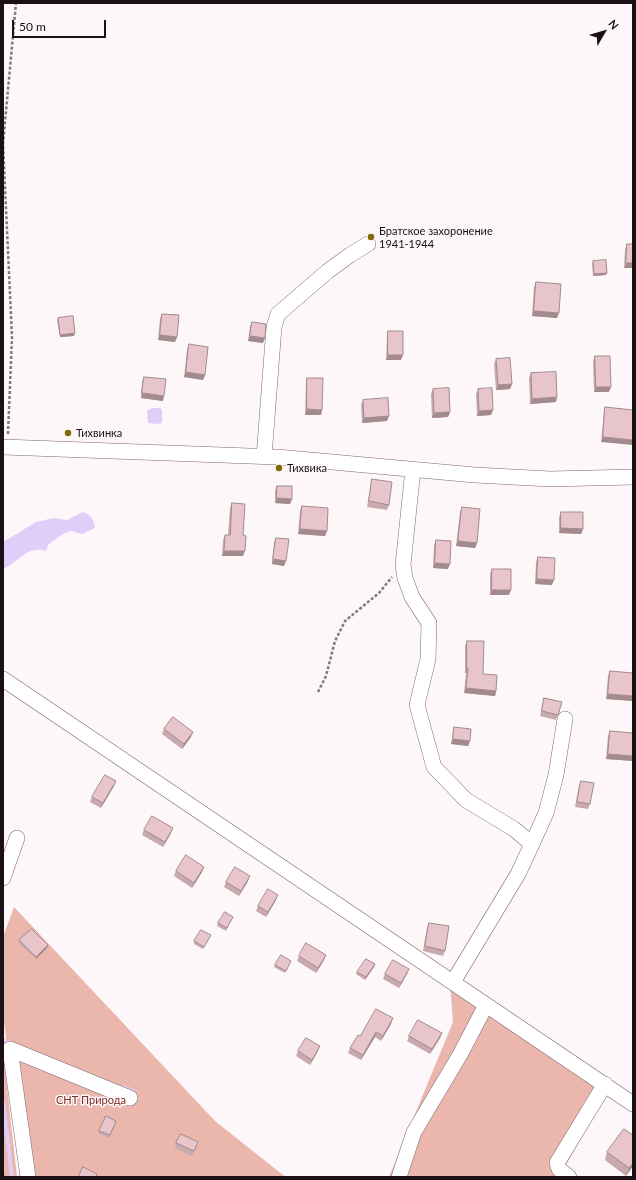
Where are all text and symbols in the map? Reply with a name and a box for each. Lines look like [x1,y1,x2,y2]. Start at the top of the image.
scale bar [14,12,108,38]
north arrow [584,12,624,52]
text: N [606,17,622,32]
text: 50 m [19,19,46,34]
place label: Братское захоронение 1941-1944 [379,224,493,250]
marker: Братское захоронение 1941-1944 [366,232,376,242]
place label: Тихвинка [76,426,122,440]
marker: Тихвинка [63,428,73,438]
place label: Тихвика [287,461,327,475]
marker: Тихвика [274,463,284,473]
park label: СНТ Природа [56,1093,126,1107]

